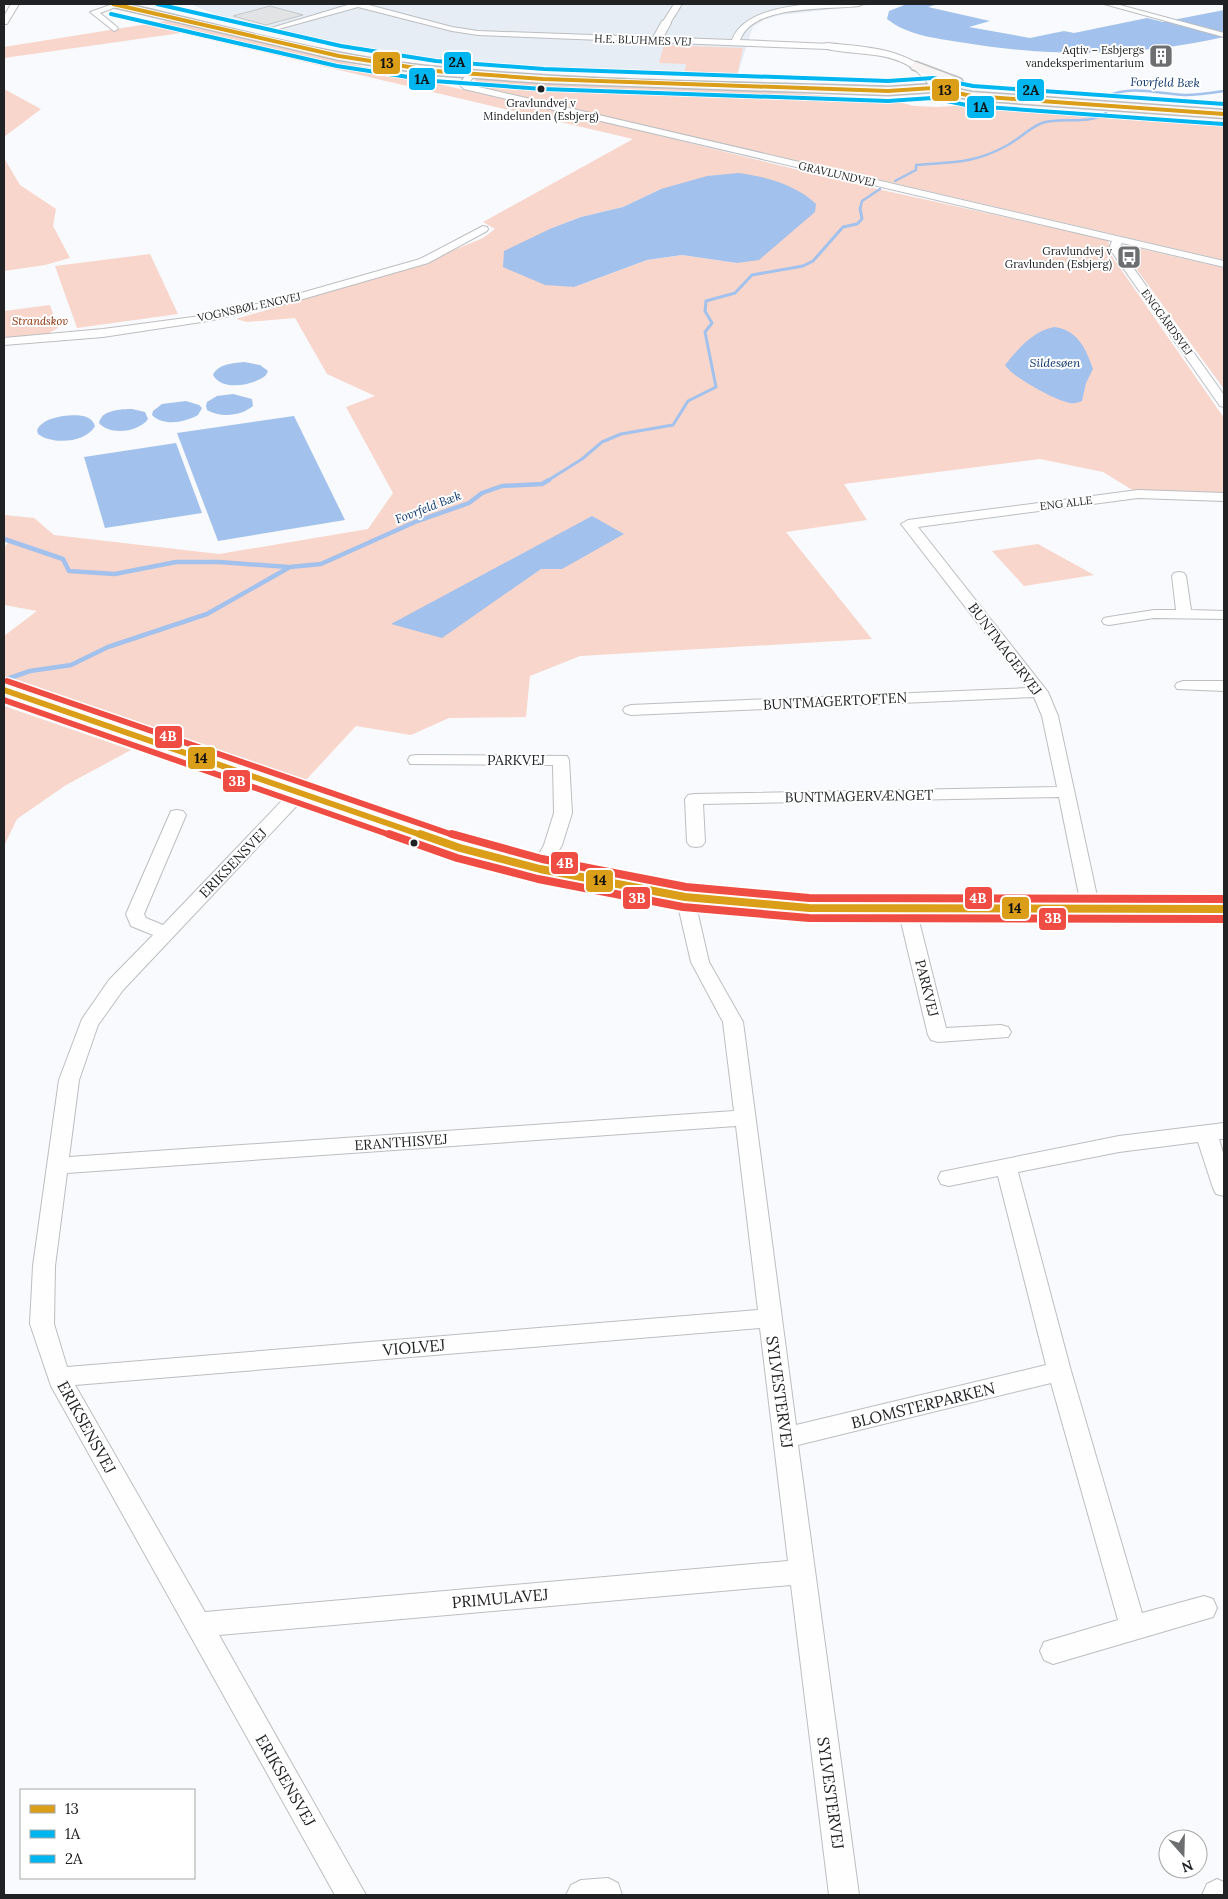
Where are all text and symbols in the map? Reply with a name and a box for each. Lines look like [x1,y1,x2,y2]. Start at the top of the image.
street label: H.E. BLUHMES VEJ [594,31,692,49]
place label: Aqtiv – Esbjergs vandeksperimentarium [1026,43,1144,70]
building icon: Aqtiv – Esbjergs vandeksperimentarium [1148,43,1174,69]
line badge: 13 [372,51,401,75]
line badge: 2A [443,51,472,75]
text: 2A [449,53,466,71]
text: 13 [380,54,394,72]
line badge: 1A [408,67,436,91]
text: 1A [414,70,430,88]
water label: Fovrfeld Bæk [1130,74,1200,90]
line badge: 13 [931,78,960,102]
line badge: 2A [1016,78,1045,102]
text: 13 [938,81,952,99]
text: 2A [1023,81,1040,99]
marker: Gravlundvej v Mindelunden (Esbjerg) [536,84,546,94]
line badge: 1A [966,95,995,119]
place label: Gravlundvej v Mindelunden (Esbjerg) [483,96,599,124]
text: 1A [973,98,989,116]
street label: GRAVLUNDVEJ [797,158,877,190]
place label: Gravlundvej v Gravlunden (Esbjerg) [1005,244,1112,272]
bus stop icon: Gravlundvej v Gravlunden (Esbjerg) [1116,244,1142,270]
street label: ENGGÅRDSVEJ [1138,286,1196,358]
street label: VOGNSBØL ENGVEJ [195,289,302,325]
park label: Strandskov [12,314,68,328]
water label: Sildesøen [1030,355,1081,370]
water label: Fovrfeld Bæk [393,488,463,526]
street label: ENG ALLE [1039,493,1093,513]
street label: BUNTMAGERVEJ [964,599,1046,699]
street label: BUNTMAGERTOFTEN [762,688,908,714]
line badge: 4B [154,725,183,749]
text: 4B [160,727,176,745]
line badge: 14 [187,746,216,770]
text: 14 [194,749,208,767]
street label: PARKVEJ [487,751,545,769]
line badge: 3B [222,769,251,793]
text: 3B [228,772,246,790]
street label: BUNTMAGERVÆNGET [785,786,933,806]
street label: ERIKSENSVEJ [195,824,271,902]
unlabelled marker [409,838,419,848]
line badge: 4B [550,851,579,875]
text: 4B [557,854,573,872]
line badge: 14 [585,869,614,893]
text: 14 [593,871,607,889]
line badge: 3B [622,886,651,910]
line badge: 4B [964,886,993,910]
text: 3B [628,889,646,907]
text: 4B [970,889,986,907]
line badge: 14 [1001,896,1030,920]
text: 14 [1008,899,1022,917]
line badge: 3B [1038,907,1067,931]
text: 3B [1044,909,1062,927]
street label: PARKVEJ [911,958,943,1018]
street label: ERANTHISVEJ [354,1130,448,1154]
street label: VIOLVEJ [381,1334,446,1360]
street label: SYLVESTERVEJ [762,1335,798,1450]
street label: ERIKSENSVEJ [53,1377,121,1477]
street label: BLOMSTERPARKEN [849,1377,997,1433]
street label: PRIMULAVEJ [451,1584,549,1612]
street label: ERIKSENSVEJ [252,1730,320,1830]
street label: SYLVESTERVEJ [813,1736,849,1851]
legend [20,1789,195,1879]
text: 13 [65,1799,79,1818]
text: 1A [65,1824,81,1843]
north arrow [1158,1829,1208,1879]
text: 2A [65,1849,83,1868]
text: N [1179,1856,1196,1877]

